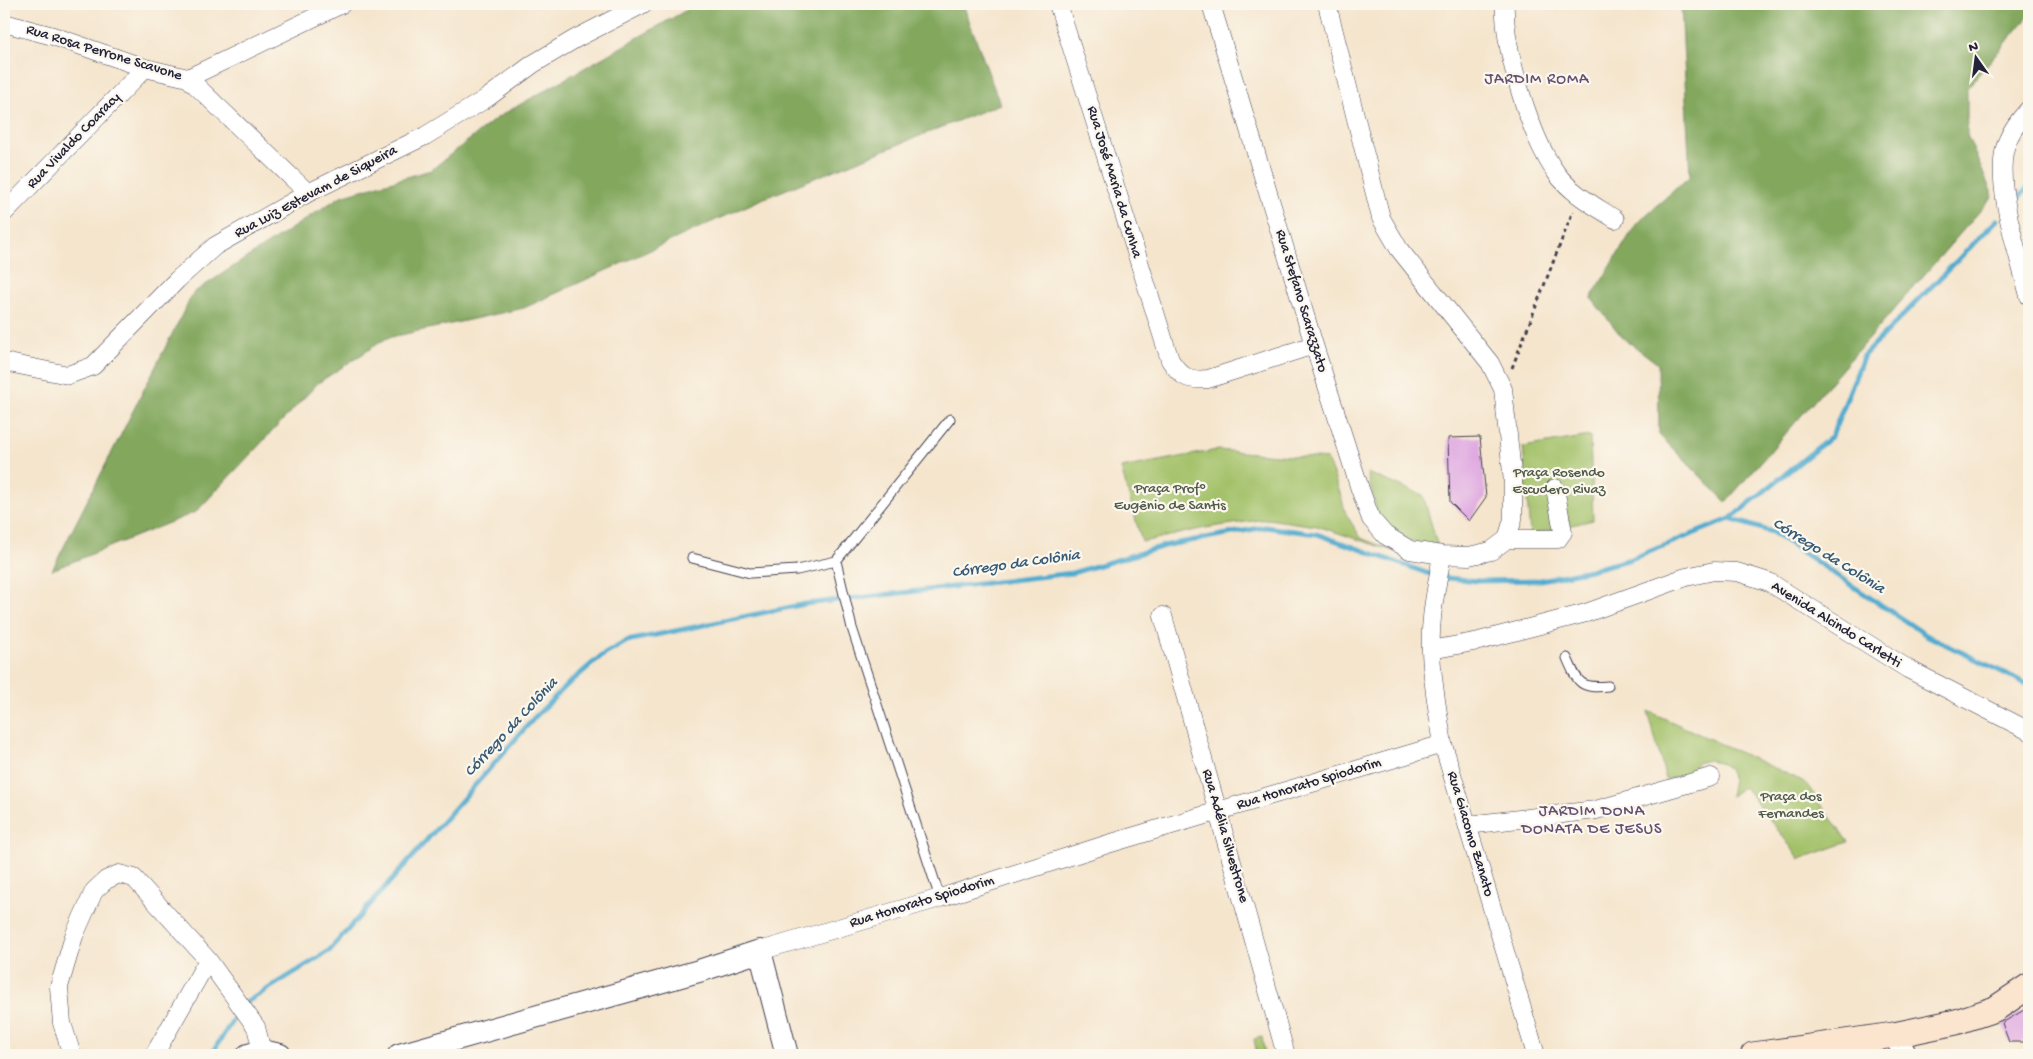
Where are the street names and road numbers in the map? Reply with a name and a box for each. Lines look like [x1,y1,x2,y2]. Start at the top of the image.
street label: Rua Rosa Perrone Scavone [24,21,184,85]
street label: Rua Vivaldo Coaracy [23,89,125,193]
street label: Rua José Maria da Cunha [1082,104,1146,261]
street label: Rua Luiz Estevam de Siqueira [232,141,401,243]
street label: Rua Stefano Scarazzato [1271,227,1331,375]
street label: Avenida Alcindo Carletti [1767,578,1905,672]
street label: Rua Honorato Spiodorim [1234,753,1384,815]
street label: Rua Adélia Silvestrone [1197,767,1253,905]
street label: Rua Giacomo Zanato [1442,769,1498,899]
street label: Rua Honorato Spiodorim [847,871,997,933]

